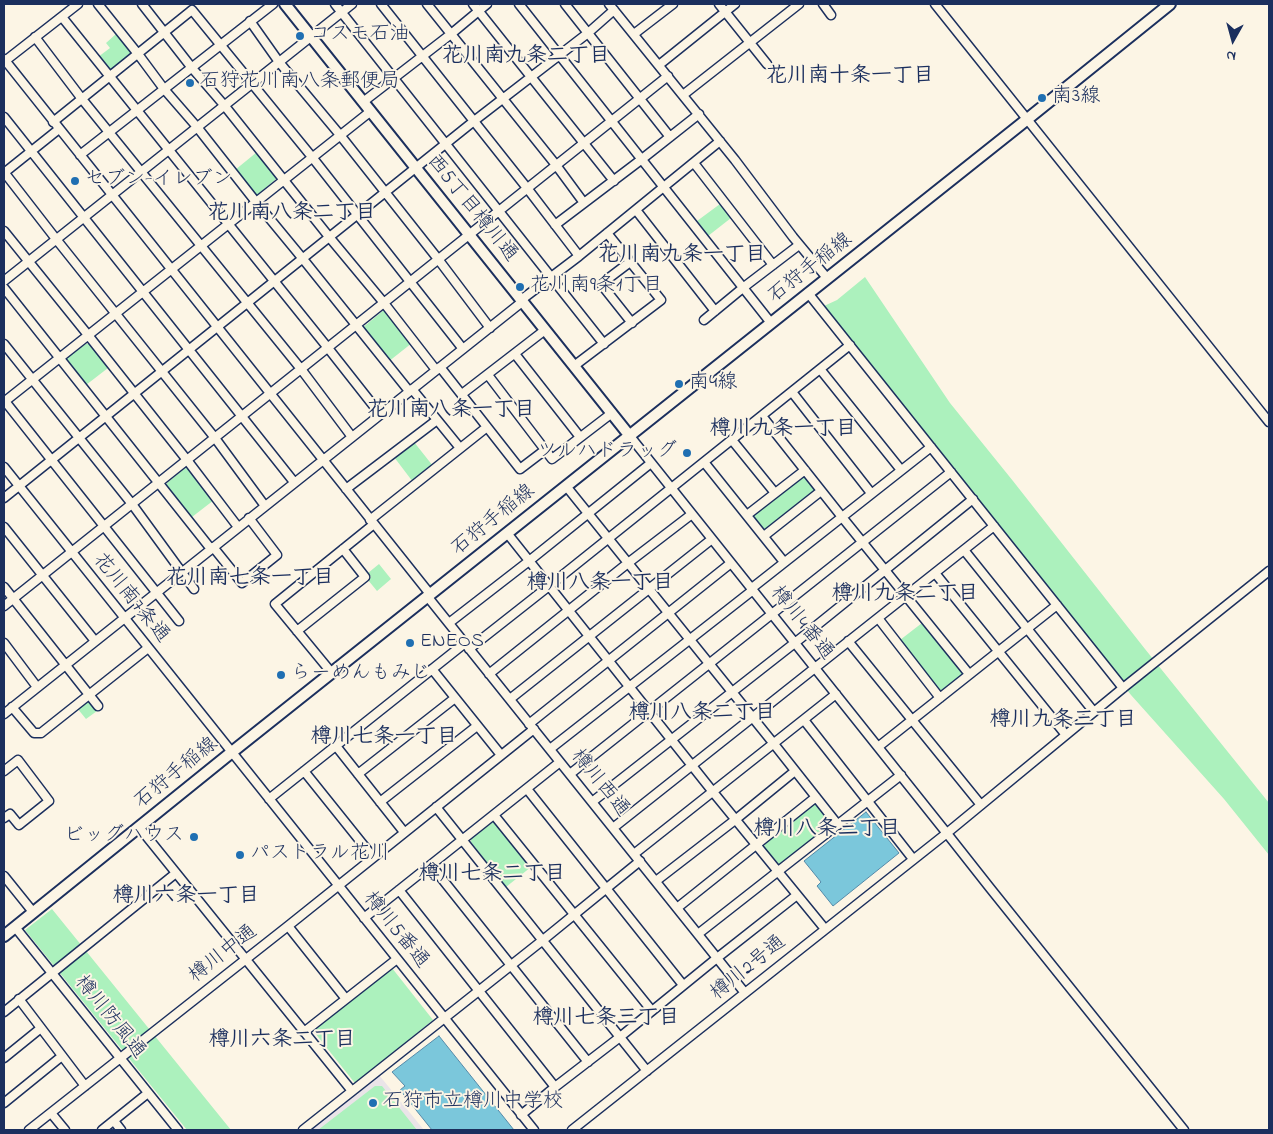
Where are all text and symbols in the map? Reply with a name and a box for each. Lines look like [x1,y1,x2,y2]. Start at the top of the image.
north arrow [1208,15,1258,65]
place label: コスモ石油 [310,24,410,48]
marker: コスモ石油 [294,30,306,42]
text: N [1225,44,1237,66]
district label: 花川南九条二丁目 [442,45,610,71]
district label: 花川南十条一丁目 [766,65,934,91]
place label: 石狩花川南八条郵便局 [200,71,400,95]
marker: 石狩花川南八条郵便局 [184,77,196,89]
place label: 南3線 [1052,86,1100,110]
marker: 南3線 [1036,92,1048,104]
street label: 西5丁目樽川通 [420,150,522,268]
place label: セブン-イレブン [85,169,232,193]
marker: セブン-イレブン [69,175,81,187]
district label: 花川南八条二丁目 [208,202,376,228]
street label: 石狩手稲線 [764,229,858,309]
district label: 花川南九条一丁目 [598,244,766,270]
place label: 花川南9条1丁目 [530,275,662,299]
marker: 花川南9条1丁目 [514,281,526,293]
place label: 南4線 [689,372,737,396]
marker: 南4線 [673,378,685,390]
district label: 花川南八条一丁目 [367,399,535,425]
district label: 樽川九条一丁目 [710,418,856,444]
place label: ツルハドラッグ [537,441,677,465]
marker: ツルハドラッグ [681,447,693,459]
street label: 石狩手稲線 [448,480,540,562]
street label: 花川南7条通 [87,549,173,649]
district label: 花川南七条一丁目 [166,567,334,593]
district label: 樽川八条一丁目 [527,572,673,598]
street label: 樽川4番通 [764,582,838,666]
district label: 樽川九条二丁目 [832,583,978,609]
place label: ENEOS [420,631,484,655]
marker: ENEOS [404,637,416,649]
place label: らーめんもみじ [291,663,431,687]
marker: らーめんもみじ [275,669,287,681]
district label: 樽川八条二丁目 [629,702,775,728]
district label: 樽川九条三丁目 [990,709,1136,735]
district label: 樽川七条一丁目 [311,726,457,752]
street label: 石狩手稲線 [131,733,223,815]
street label: 樽川西通 [565,745,633,823]
district label: 樽川八条三丁目 [754,818,900,844]
place label: ビッグハウス [64,825,184,849]
marker: ビッグハウス [188,831,200,843]
place label: パストラル花川 [250,843,390,867]
marker: パストラル花川 [234,849,246,861]
district label: 樽川七条二丁目 [419,863,565,889]
district label: 樽川六条一丁目 [113,885,259,911]
street label: 樽川5番通 [357,888,433,974]
street label: 樽川中通 [185,921,263,989]
street label: 樽川2号通 [706,931,792,1007]
street label: 樽川防風通 [68,972,150,1064]
district label: 樽川七条三丁目 [533,1007,679,1033]
district label: 樽川六条二丁目 [209,1029,355,1055]
place label: 石狩市立樽川中学校 [383,1091,563,1115]
marker: 石狩市立樽川中学校 [367,1097,379,1109]

